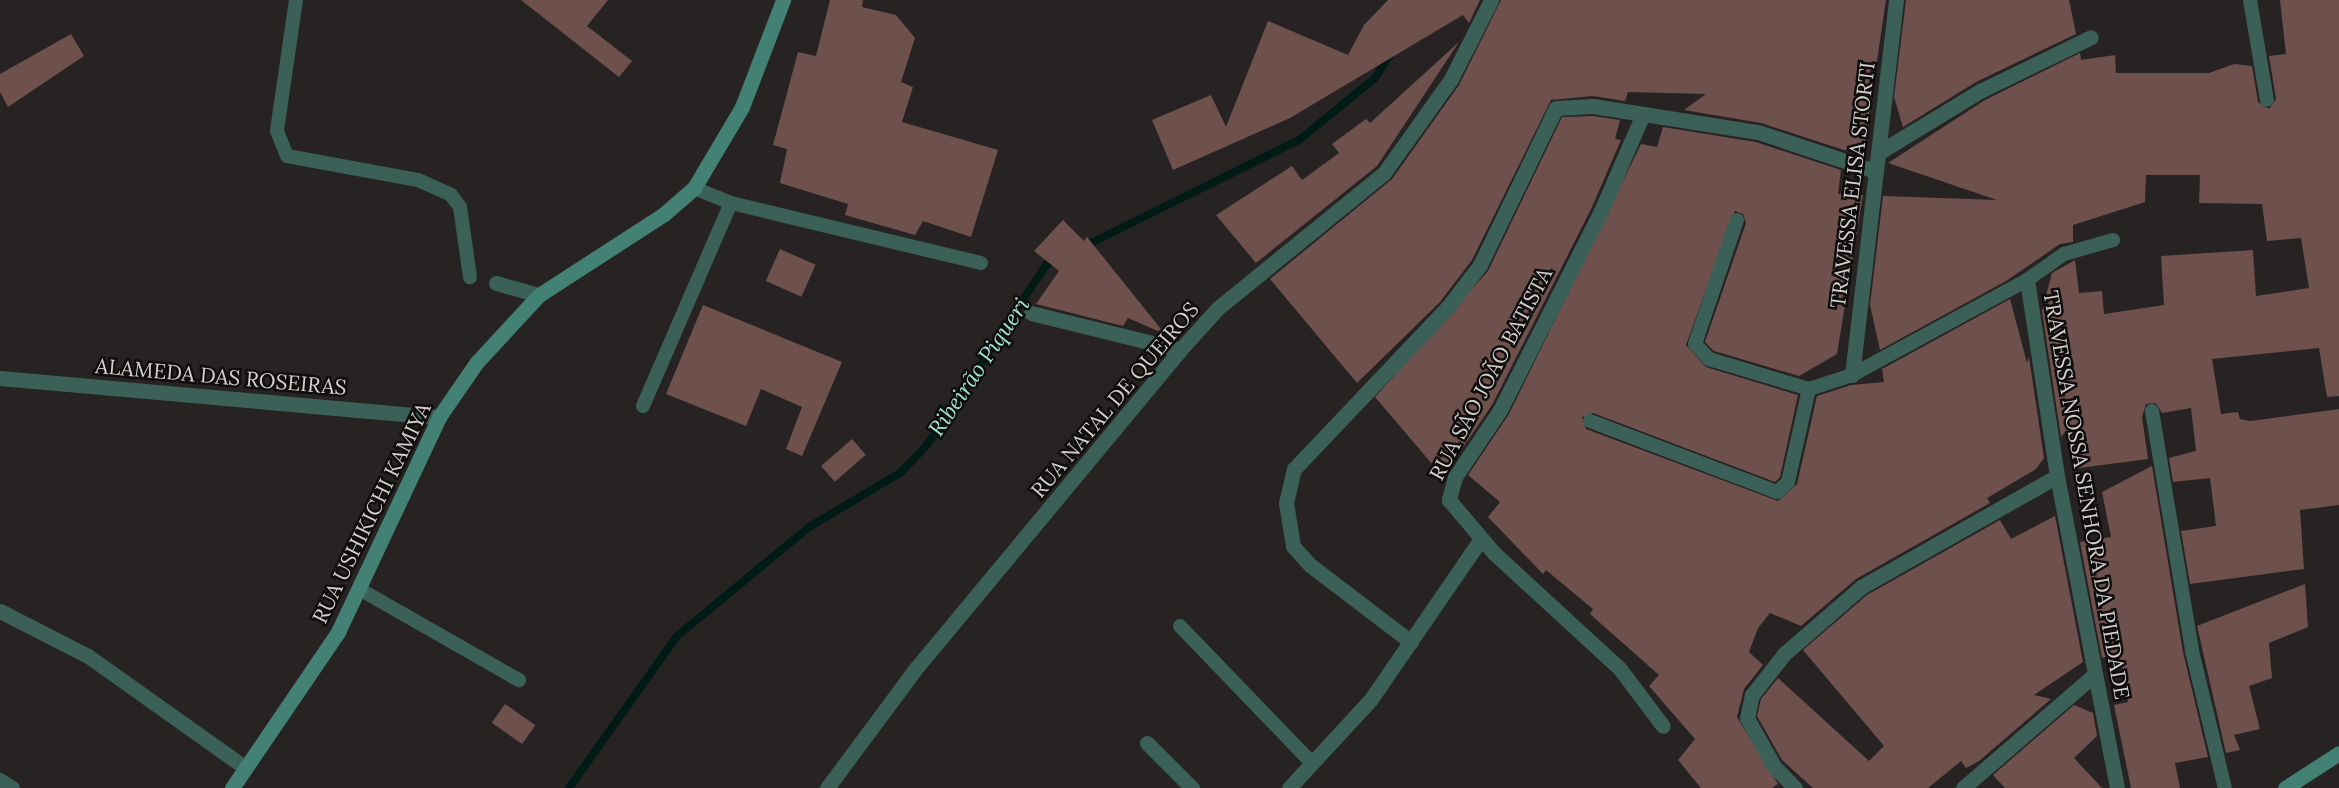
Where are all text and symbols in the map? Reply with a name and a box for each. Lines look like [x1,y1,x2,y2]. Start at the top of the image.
street label: TRAVESSA ELISA STORTI [1825,61,1881,309]
street label: RUA SÃO JOÃO BATISTA [1424,263,1558,485]
street label: TRAVESSA NOSSA SENHORA DA PIEDADE [2038,289,2134,701]
water label: Ribeirão Piqueri [923,293,1035,441]
street label: RUA NATAL DE QUEIROS [1026,297,1204,503]
street label: ALAMEDA DAS ROSEIRAS [94,353,348,401]
street label: RUA USHIKICHI KAMIYA [308,399,436,627]

